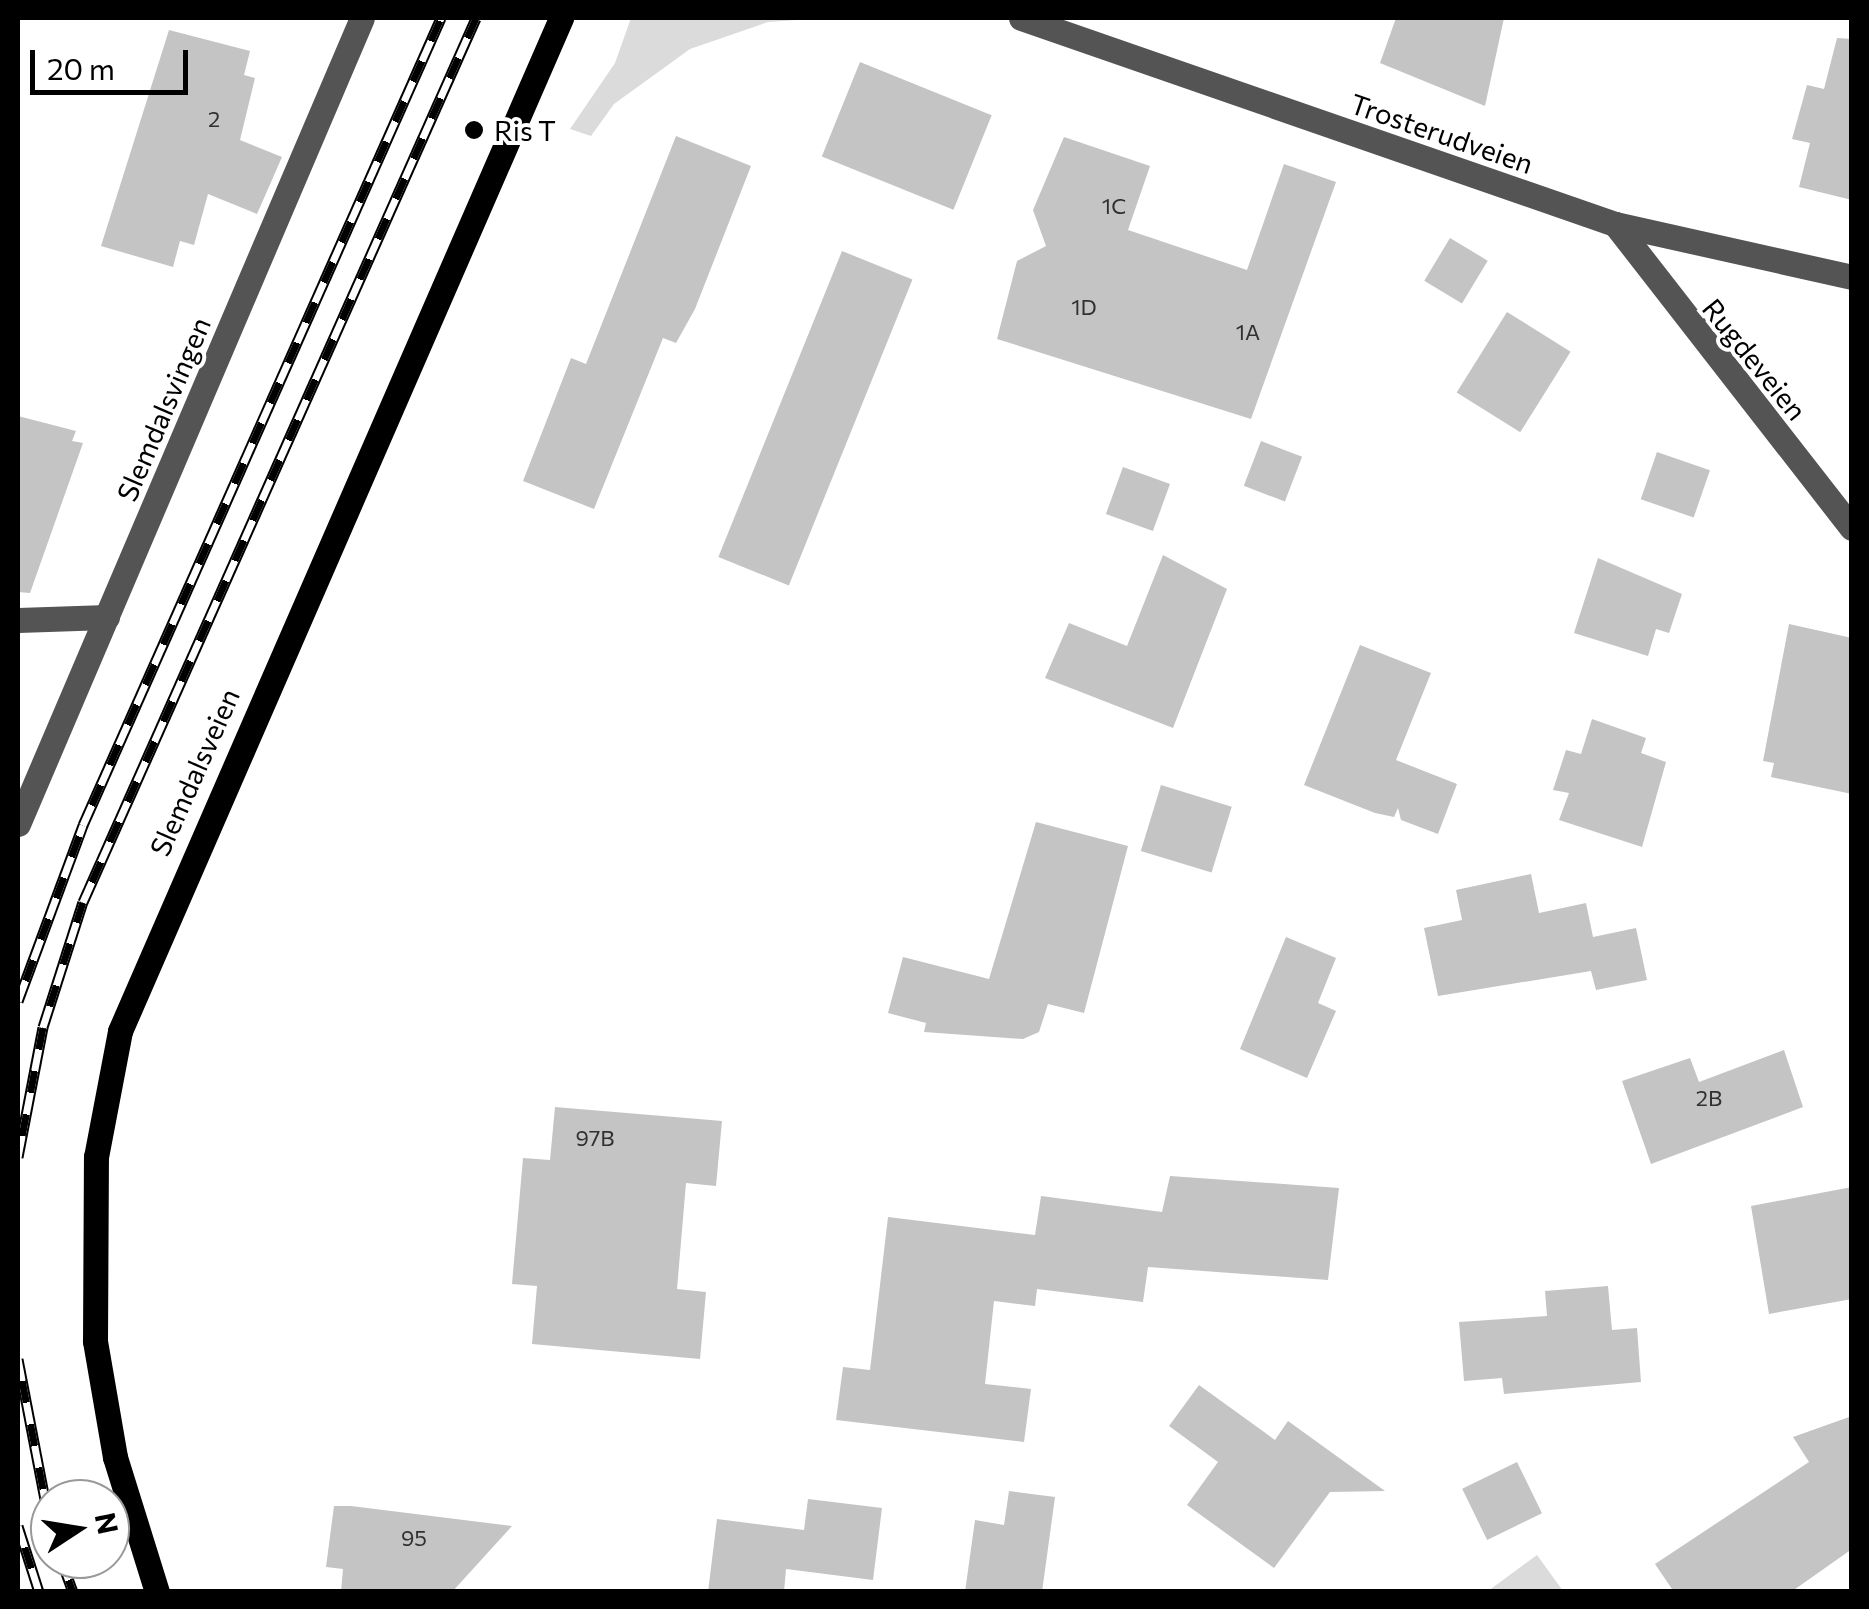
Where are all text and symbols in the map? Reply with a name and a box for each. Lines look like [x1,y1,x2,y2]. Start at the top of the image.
scale bar [35,30,192,92]
text: 20 m [47,49,115,86]
street label: Trosterudveien [1346,86,1538,180]
house number: 2 [208,106,220,132]
place label: Ris T [494,113,556,147]
marker: Ris T [463,119,485,141]
house number: 1C [1102,193,1126,219]
street label: Rugdeveien [1696,292,1814,426]
house number: 1D [1071,294,1097,320]
street label: Slemdalsvingen [109,312,217,506]
house number: 1A [1236,319,1260,345]
street label: Slemdalsveien [142,683,246,861]
house number: 2B [1696,1085,1722,1111]
house number: 97B [575,1125,615,1151]
north arrow [30,1479,130,1579]
text: N [89,1509,126,1537]
house number: 95 [401,1525,427,1551]

